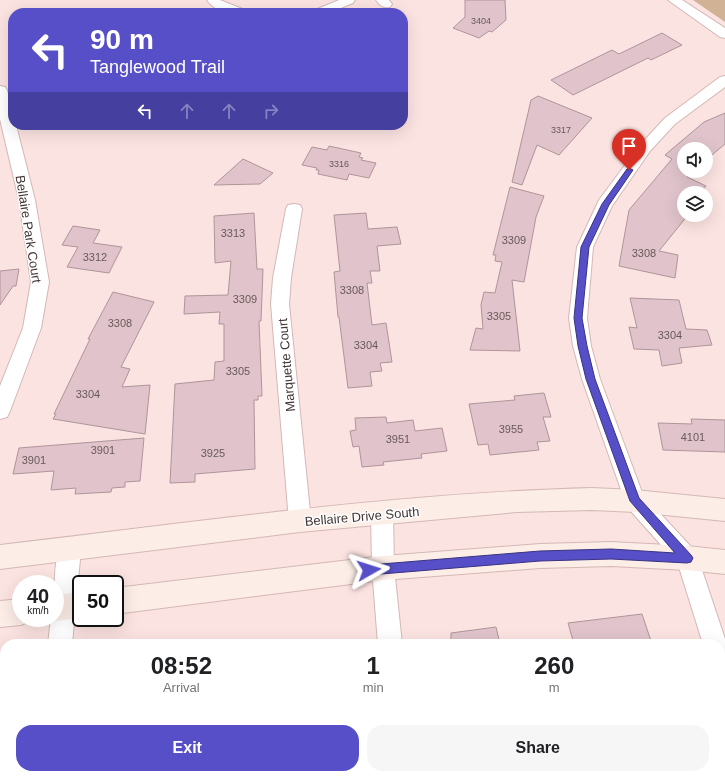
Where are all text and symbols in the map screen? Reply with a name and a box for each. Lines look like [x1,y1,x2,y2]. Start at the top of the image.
house number: 3404 [471,16,491,26]
icon: left [24,24,76,76]
text: 90 m [90,24,154,55]
text: Tanglewood Trail [90,57,225,77]
icon: left [134,100,156,122]
icon: ahead [176,100,198,122]
icon: ahead [218,100,240,122]
icon: right [260,100,282,122]
house number: 3317 [551,125,571,135]
pin [612,129,646,170]
icon: arrive [618,135,640,157]
map controls [677,142,713,222]
button: sound [677,142,713,178]
house number: 3316 [329,159,349,169]
street label: Bellaire Park Court [13,174,45,285]
button: layers [677,186,713,222]
house number: 3313 [221,227,245,239]
house number: 3309 [502,234,526,246]
house number: 3308 [632,247,656,259]
house number: 3312 [83,251,107,263]
house number: 3308 [340,284,364,296]
house number: 3309 [233,293,257,305]
house number: 3305 [487,310,511,322]
house number: 3308 [108,317,132,329]
street label: Marquette Court [275,317,298,412]
house number: 3304 [658,329,682,341]
house number: 3304 [354,339,378,351]
house number: 3305 [226,365,250,377]
house number: 3304 [76,388,100,400]
house number: 3955 [499,423,523,435]
house number: 4101 [681,431,705,443]
house number: 3951 [386,433,410,445]
house number: 3901 [91,444,115,456]
house number: 3925 [201,447,225,459]
house number: 3901 [22,454,46,466]
street label: Bellaire Drive South [304,504,420,529]
position arrow [348,549,390,591]
speed limit sign: 50 [72,575,124,627]
text: 40 [27,585,49,607]
text: km/h [27,605,49,616]
text: 08:52 [151,652,212,679]
text: 1 [366,652,380,679]
text: 260 [534,652,574,679]
text: Arrival [163,680,200,695]
text: min [363,680,384,695]
text: m [549,680,560,695]
button: Exit [16,725,359,771]
button: Share [367,725,709,771]

